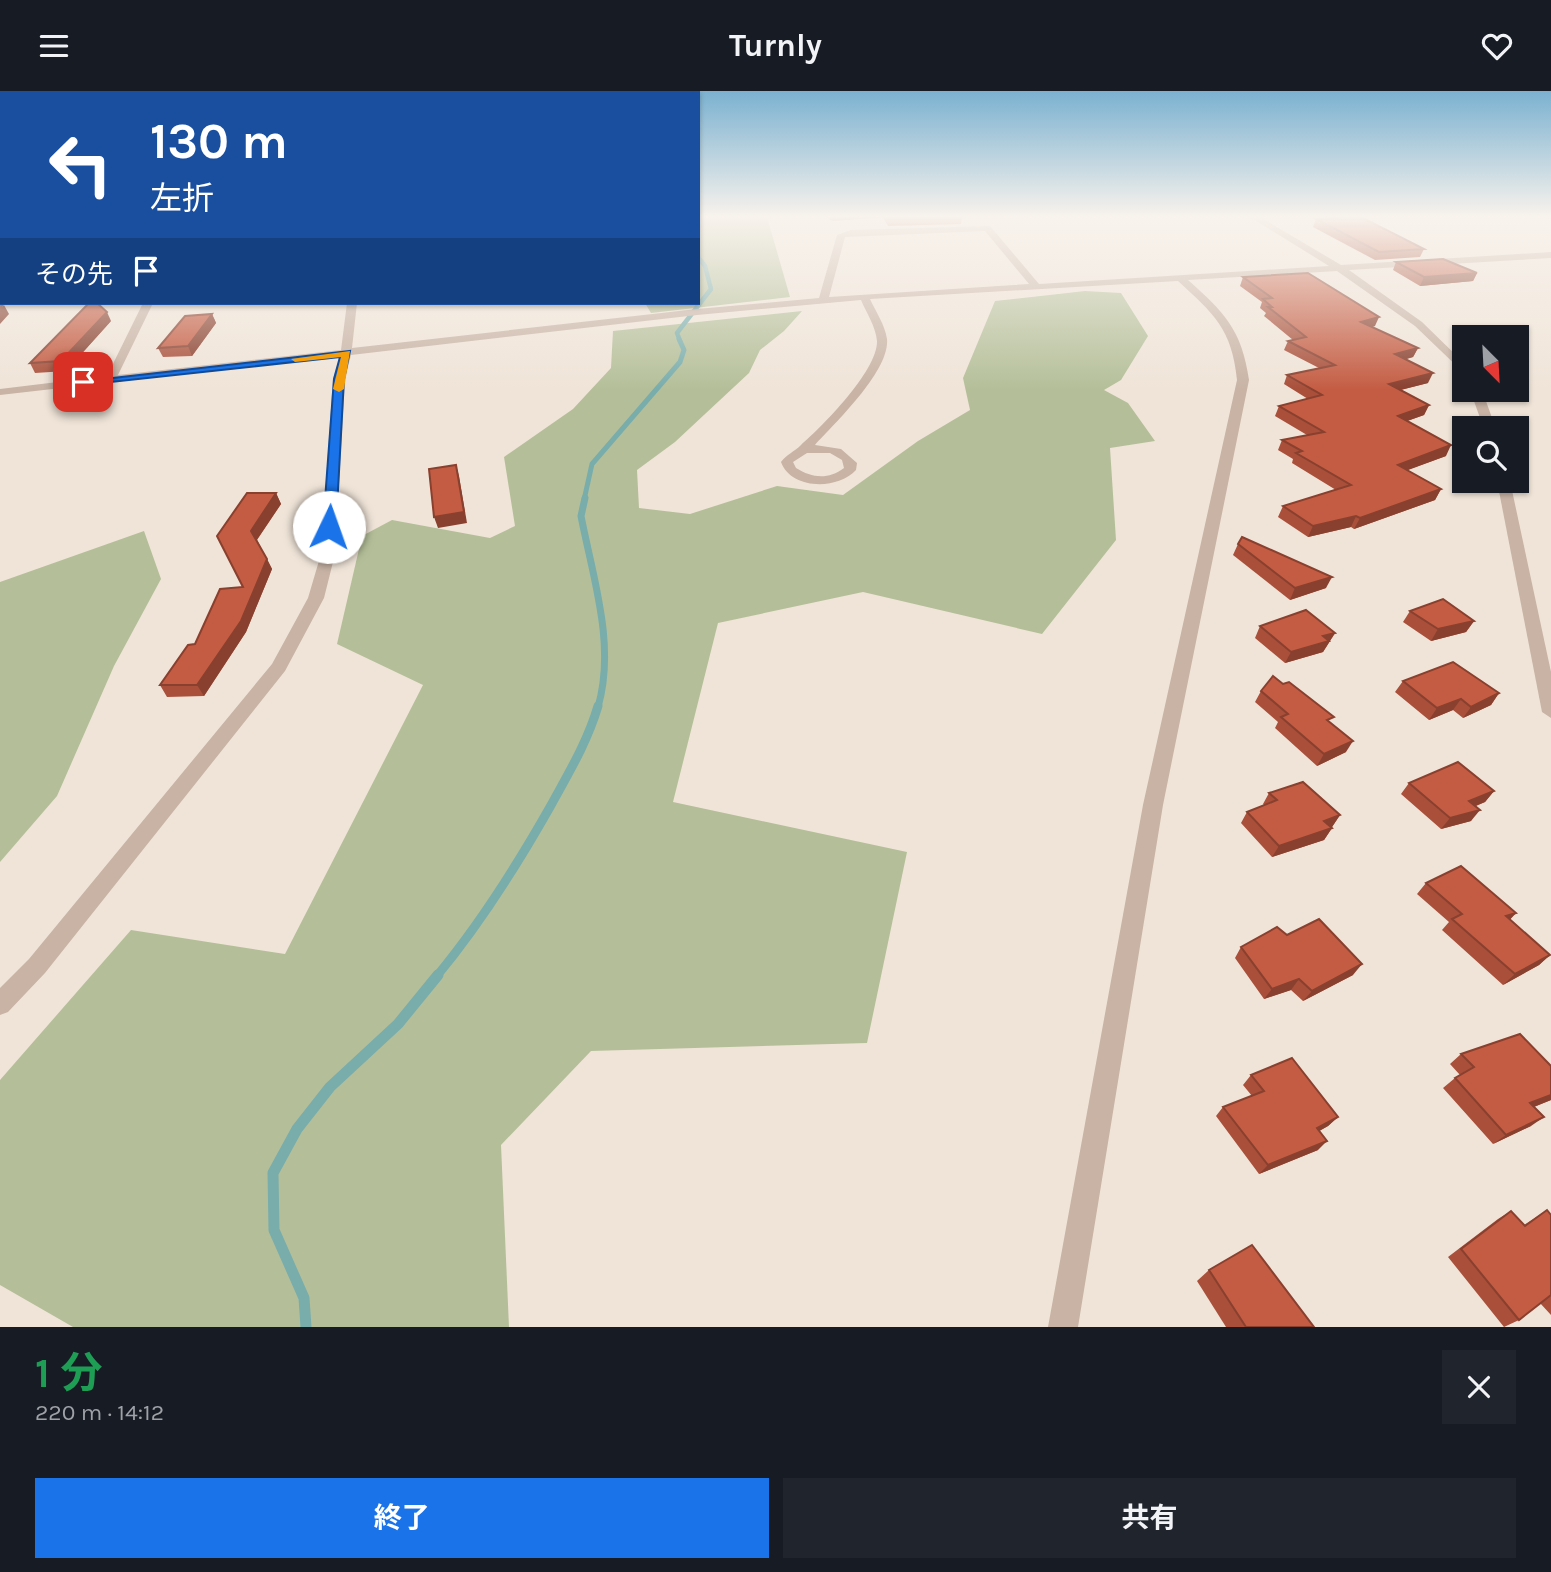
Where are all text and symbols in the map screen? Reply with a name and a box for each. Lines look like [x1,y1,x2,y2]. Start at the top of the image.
icon: menu [35,27,73,65]
text: Turnly [729,27,822,64]
icon: heart [1478,27,1516,65]
text: 130 m [150,113,288,170]
icon: left [35,119,126,210]
text: 左折 [150,180,214,217]
icon: arrive [127,252,165,290]
text: その先 [35,259,113,290]
north arrow [1452,325,1530,403]
map controls [1452,325,1529,493]
pin [53,352,113,412]
icon: arrive [64,363,102,401]
button: search [1452,416,1529,493]
position arrow [292,490,366,564]
text: 1 分 [35,1348,103,1398]
button: close [1442,1350,1516,1424]
text: 220 m · 14:12 [35,1399,164,1426]
button: 終了 [35,1478,769,1558]
button: 共有 [783,1478,1516,1558]

